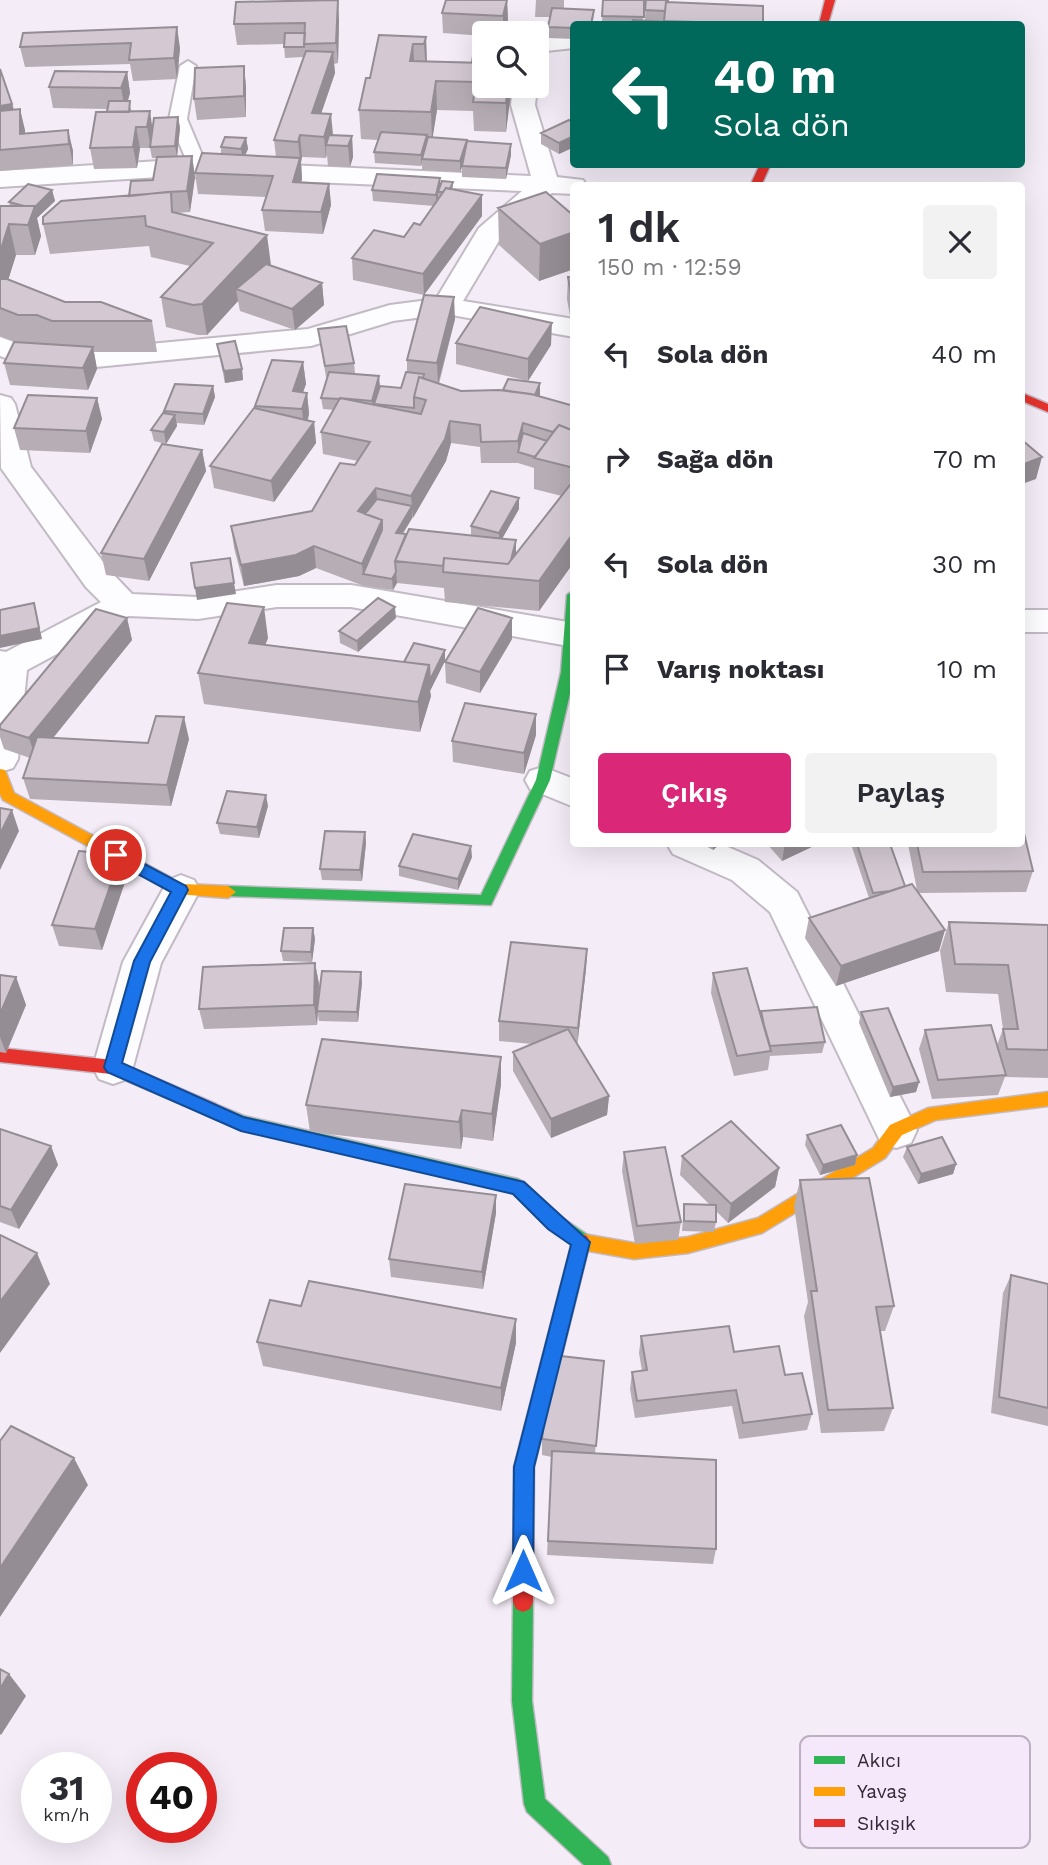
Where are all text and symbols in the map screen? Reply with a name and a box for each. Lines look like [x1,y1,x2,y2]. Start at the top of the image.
map controls [472,21,549,98]
button: search [472,21,549,98]
text: 40 m [713,47,836,105]
icon: left [598,49,689,140]
text: Sola dön [713,106,850,144]
text: 1 dk [598,203,680,252]
button: close [923,205,997,279]
text: 150 m · 12:59 [598,254,742,281]
icon: left [598,335,636,373]
text: Sola dön [657,339,768,369]
text: 40 m [931,339,997,369]
icon: right [598,440,636,478]
text: Sağa dön [657,444,774,474]
text: 70 m [933,444,997,474]
icon: left [598,545,636,583]
text: Sola dön [657,549,768,579]
text: 30 m [932,549,997,579]
icon: arrive [598,650,636,688]
text: Varış noktası [657,654,824,684]
text: 10 m [937,654,997,684]
button: Çıkış [598,753,791,833]
button: Paylaş [805,753,997,833]
pin [86,825,146,885]
icon: arrive [97,836,135,874]
position arrow [486,1534,560,1608]
legend [800,1736,1030,1848]
text: Akıcı [857,1749,901,1772]
speed limit sign: 40 [126,1752,217,1843]
text: 31 [49,1767,84,1809]
text: Yavaş [857,1780,907,1803]
text: km/h [43,1804,90,1825]
text: Sıkışık [857,1812,916,1835]

